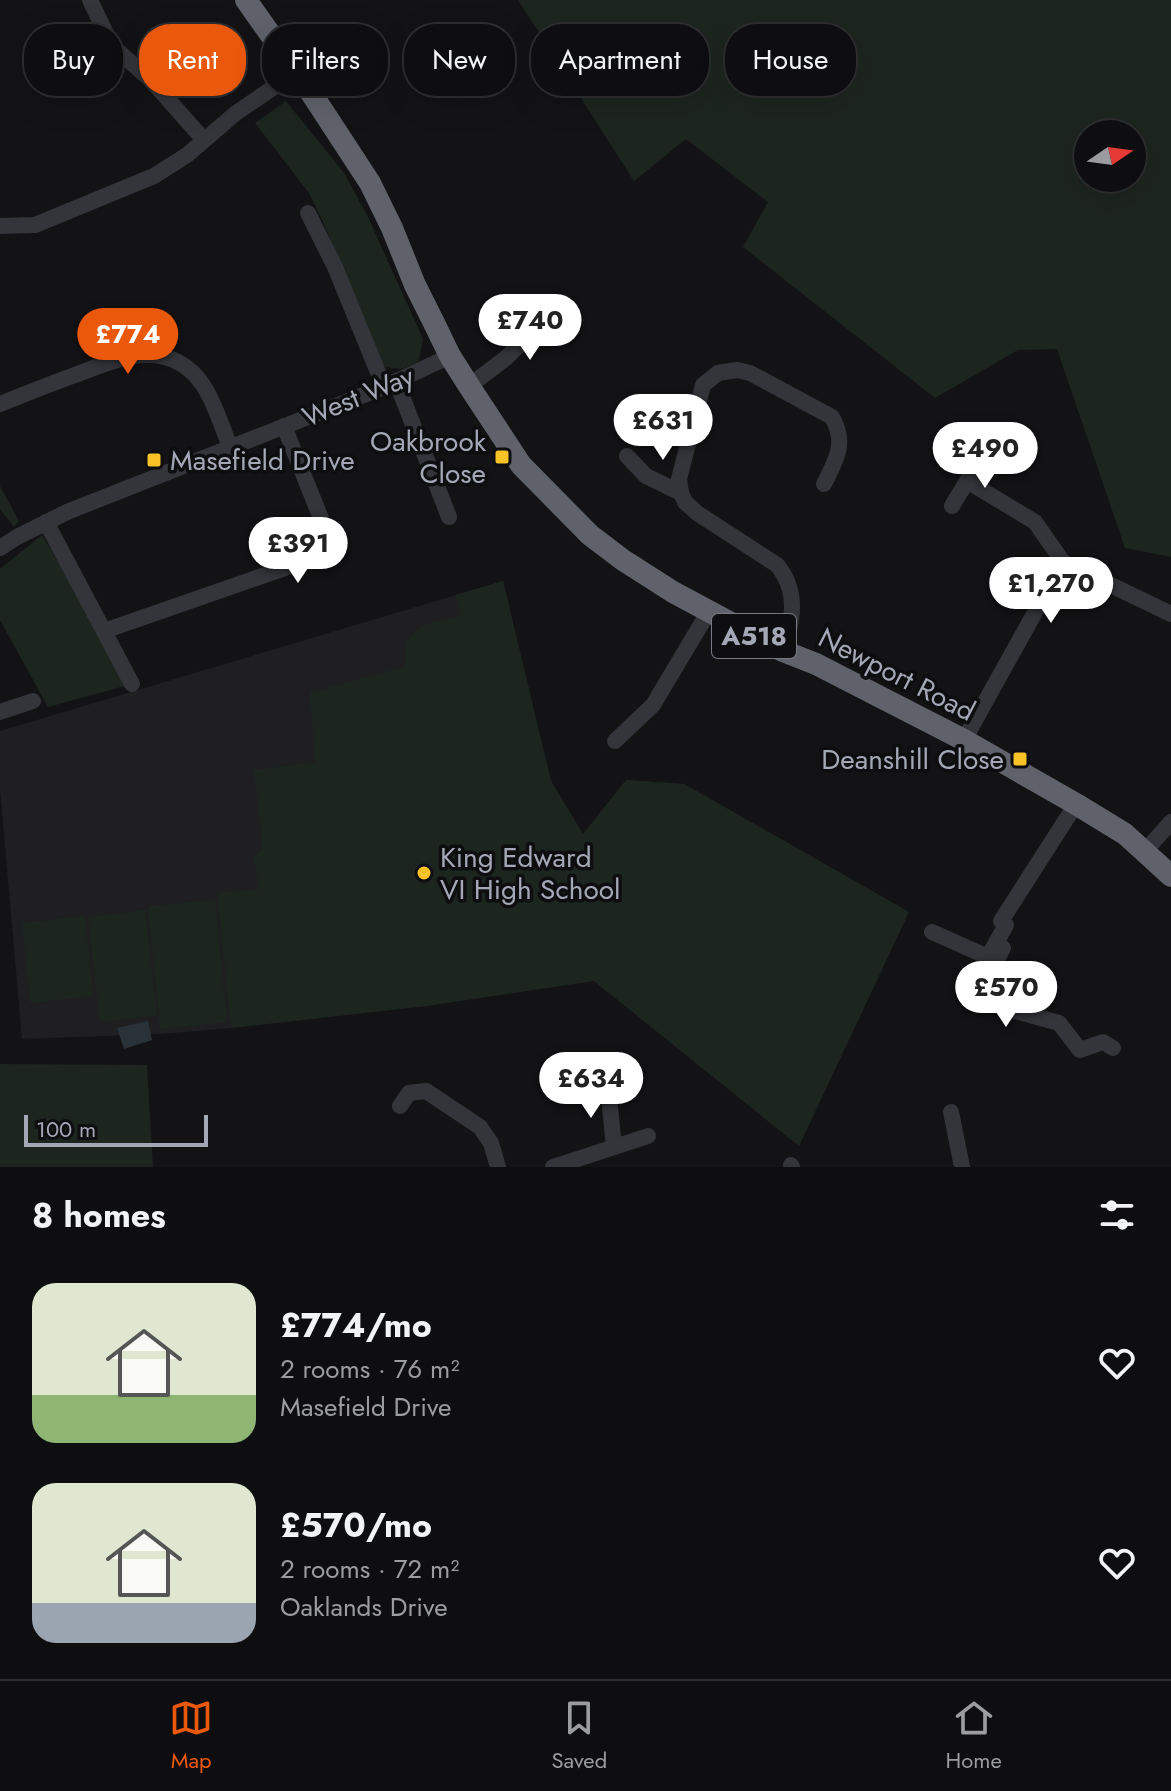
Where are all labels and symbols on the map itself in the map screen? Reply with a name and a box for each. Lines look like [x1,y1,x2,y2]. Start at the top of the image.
north arrow [1074,120,1146,192]
pin: £740 [483,294,577,362]
pin: £774 [81,308,175,376]
street label: West Way [296,355,421,437]
pin: £631 [616,394,710,462]
place label: Oakbrook Close [370,421,487,494]
pin: £490 [938,422,1032,490]
place label: Masefield Drive [170,440,355,481]
marker: Oakbrook Close [493,448,511,466]
marker: Masefield Drive [145,451,163,469]
pin: £391 [251,517,345,585]
pin: £1,270 [986,557,1116,625]
road number: A518 [712,614,796,658]
street label: Newport Road [811,617,982,732]
place label: Deanshill Close [821,739,1004,780]
marker: Deanshill Close [1011,750,1029,768]
place label: King Edward VI High School [440,837,621,910]
marker: King Edward VI High School [415,864,433,882]
pin: £570 [959,961,1053,1029]
pin: £634 [544,1052,638,1120]
scale bar [24,1111,208,1147]

